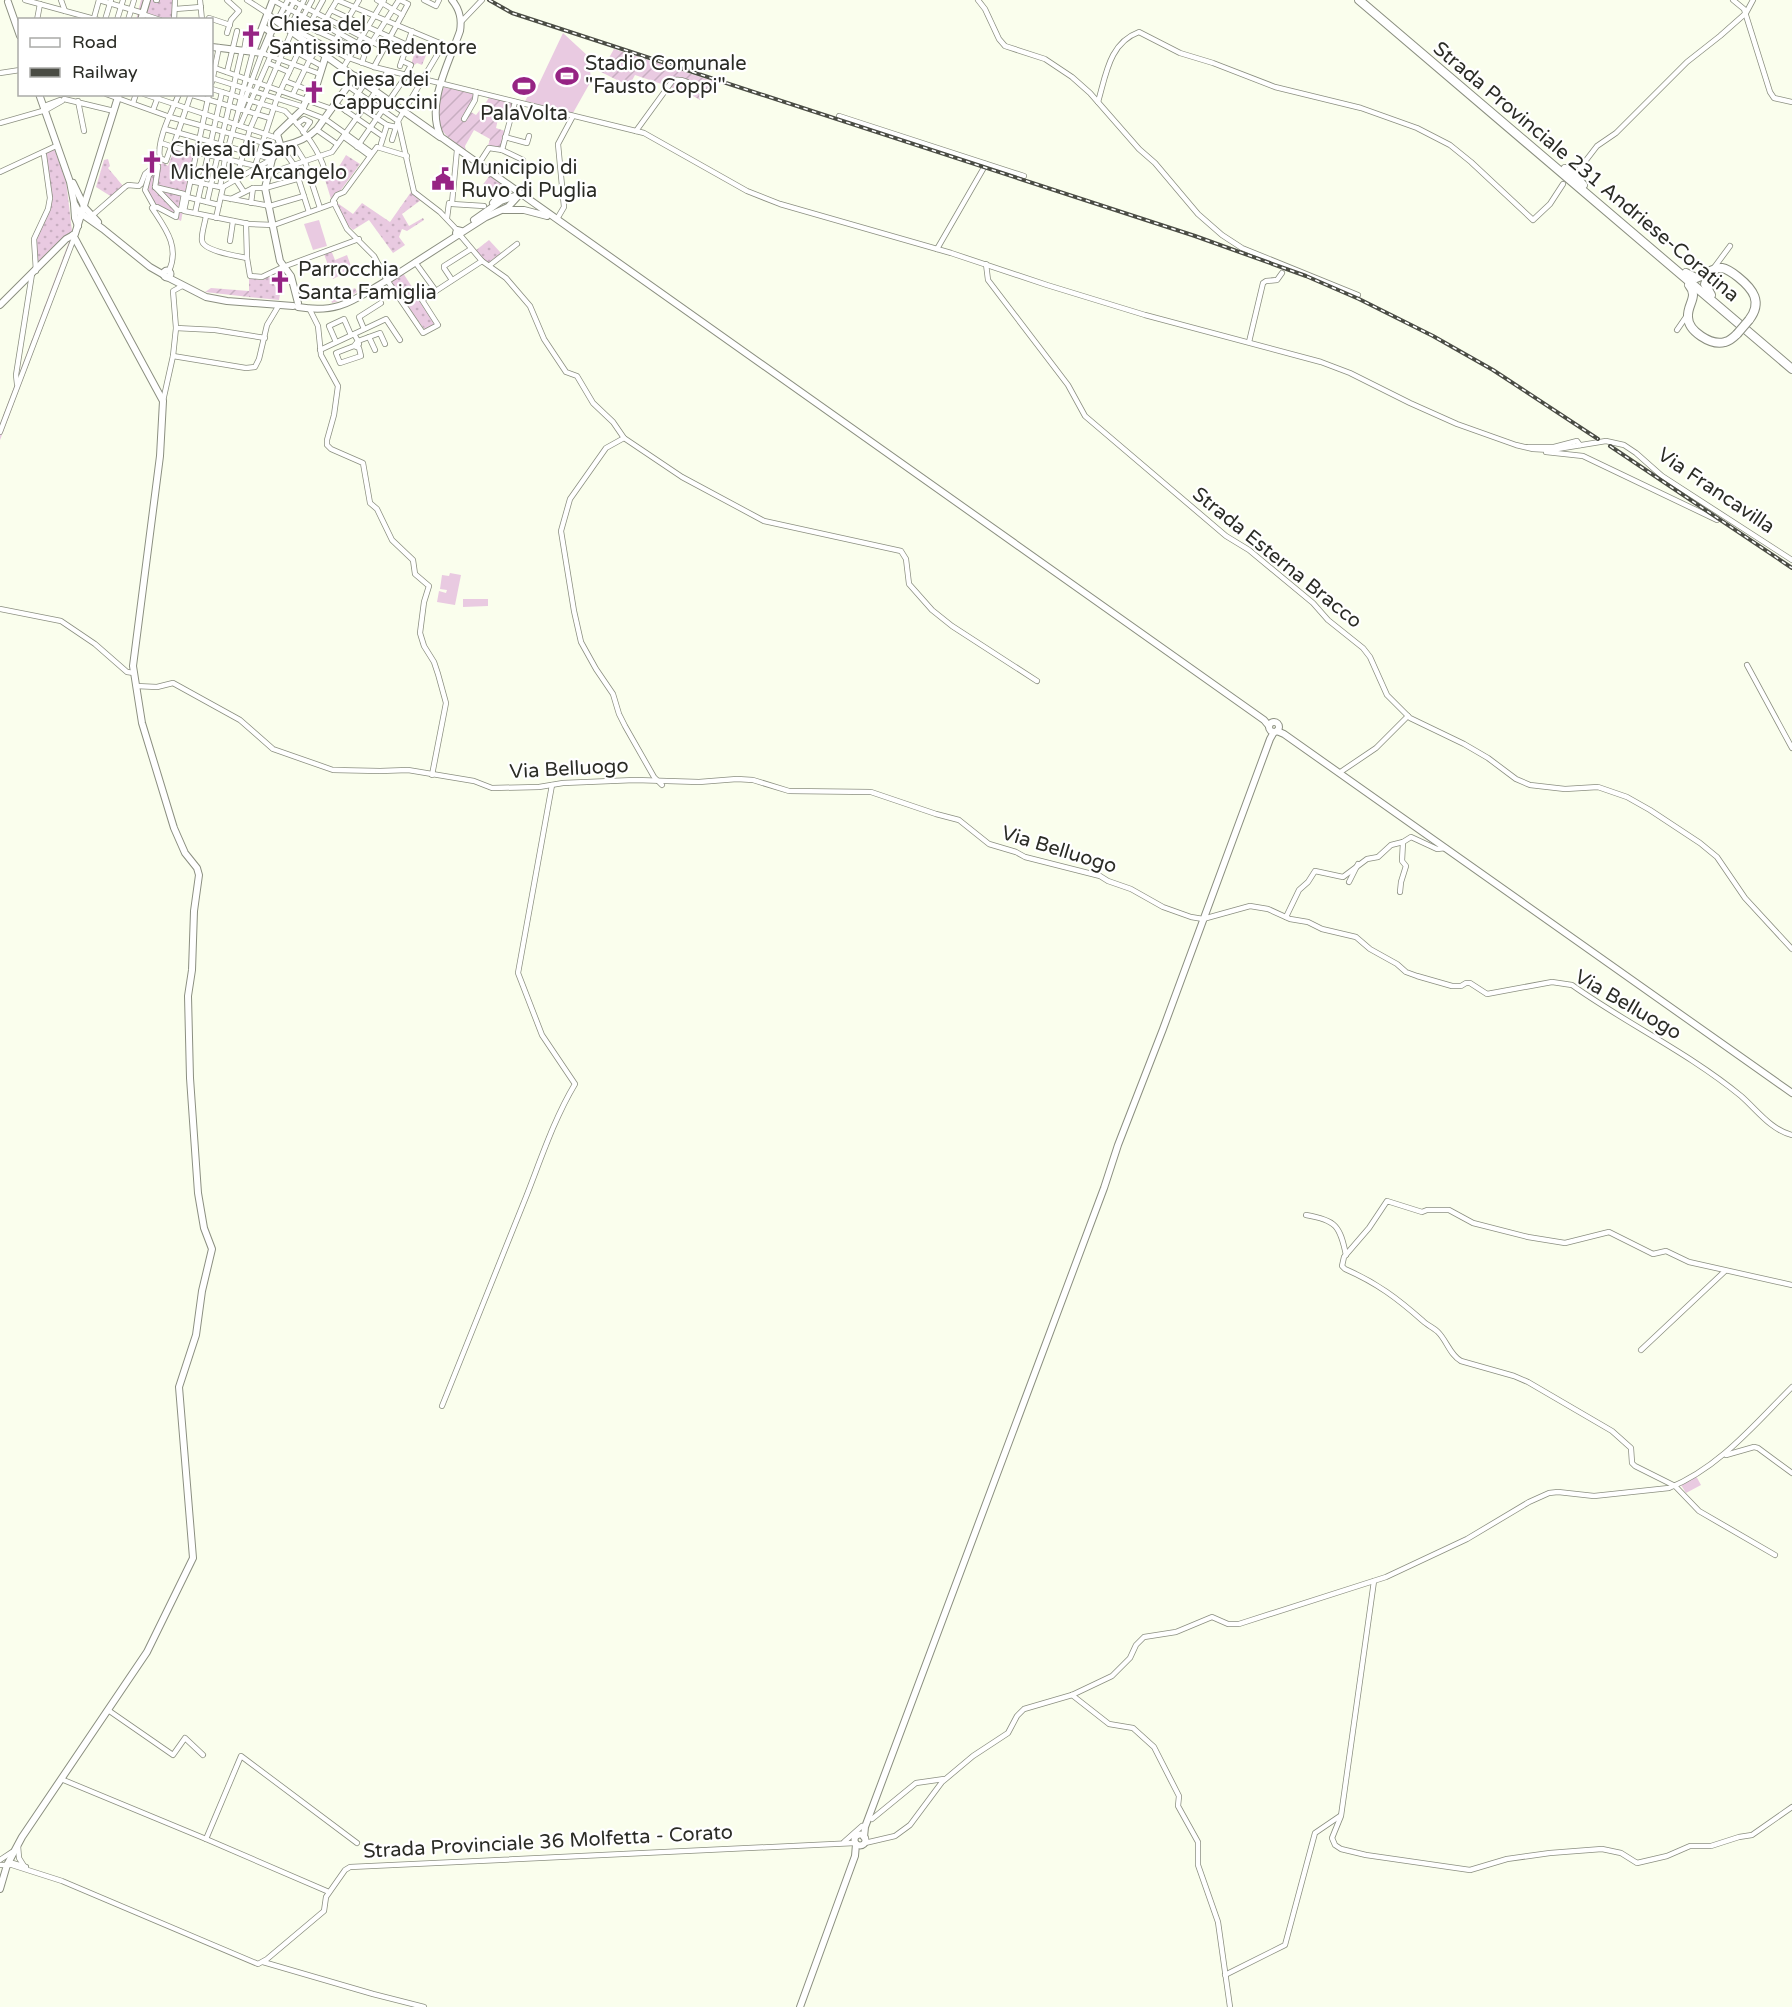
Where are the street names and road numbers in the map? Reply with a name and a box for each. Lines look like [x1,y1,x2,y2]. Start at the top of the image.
street label: Strada Provinciale 231 Andriese-Coratina [1428,37,1744,307]
street label: Via Francavilla [1653,443,1779,539]
street label: Strada Esterna Bracco [1188,482,1366,634]
street label: Via Belluogo [509,754,629,784]
street label: Via Belluogo [998,821,1120,879]
street label: Via Belluogo [1570,965,1686,1045]
street label: Strada Provinciale 36 Molfetta - Corato [362,1820,734,1864]

